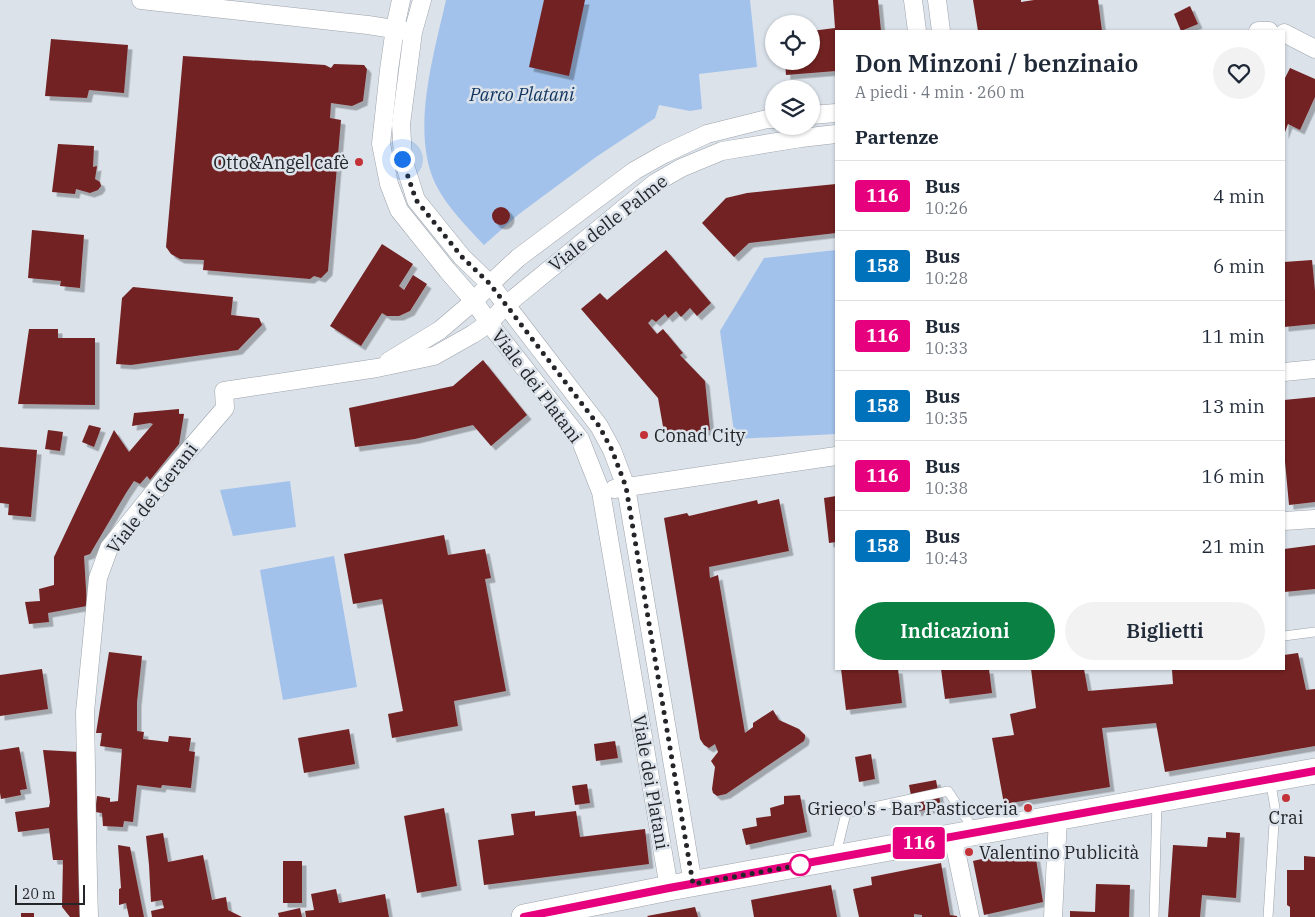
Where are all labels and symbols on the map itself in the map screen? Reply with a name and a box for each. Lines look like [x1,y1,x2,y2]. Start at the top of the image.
park label: Parco Platani [469,83,575,106]
your location [390,147,415,172]
place label: Otto&Angel cafè [213,151,349,174]
marker: Otto&Angel cafè [353,156,365,168]
street label: Viale delle Palme [544,169,672,277]
street label: Viale dei Platani [487,325,587,448]
place label: Conad City [654,424,746,447]
marker: Conad City [638,429,650,441]
street label: Viale dei Gerani [102,438,203,558]
street label: Viale dei Platani [628,713,674,851]
marker: Crai [1280,792,1292,804]
place label: Grieco's - Bar Pasticceria [807,797,1018,820]
marker: Grieco's - Bar Pasticceria [1022,802,1034,814]
place label: Crai [1269,806,1304,829]
line badge: 116 [890,827,948,859]
place label: Valentino Publicità [979,841,1140,864]
marker: Valentino Publicità [963,846,975,858]
unlabelled marker [789,854,811,876]
scale bar [15,882,85,905]

